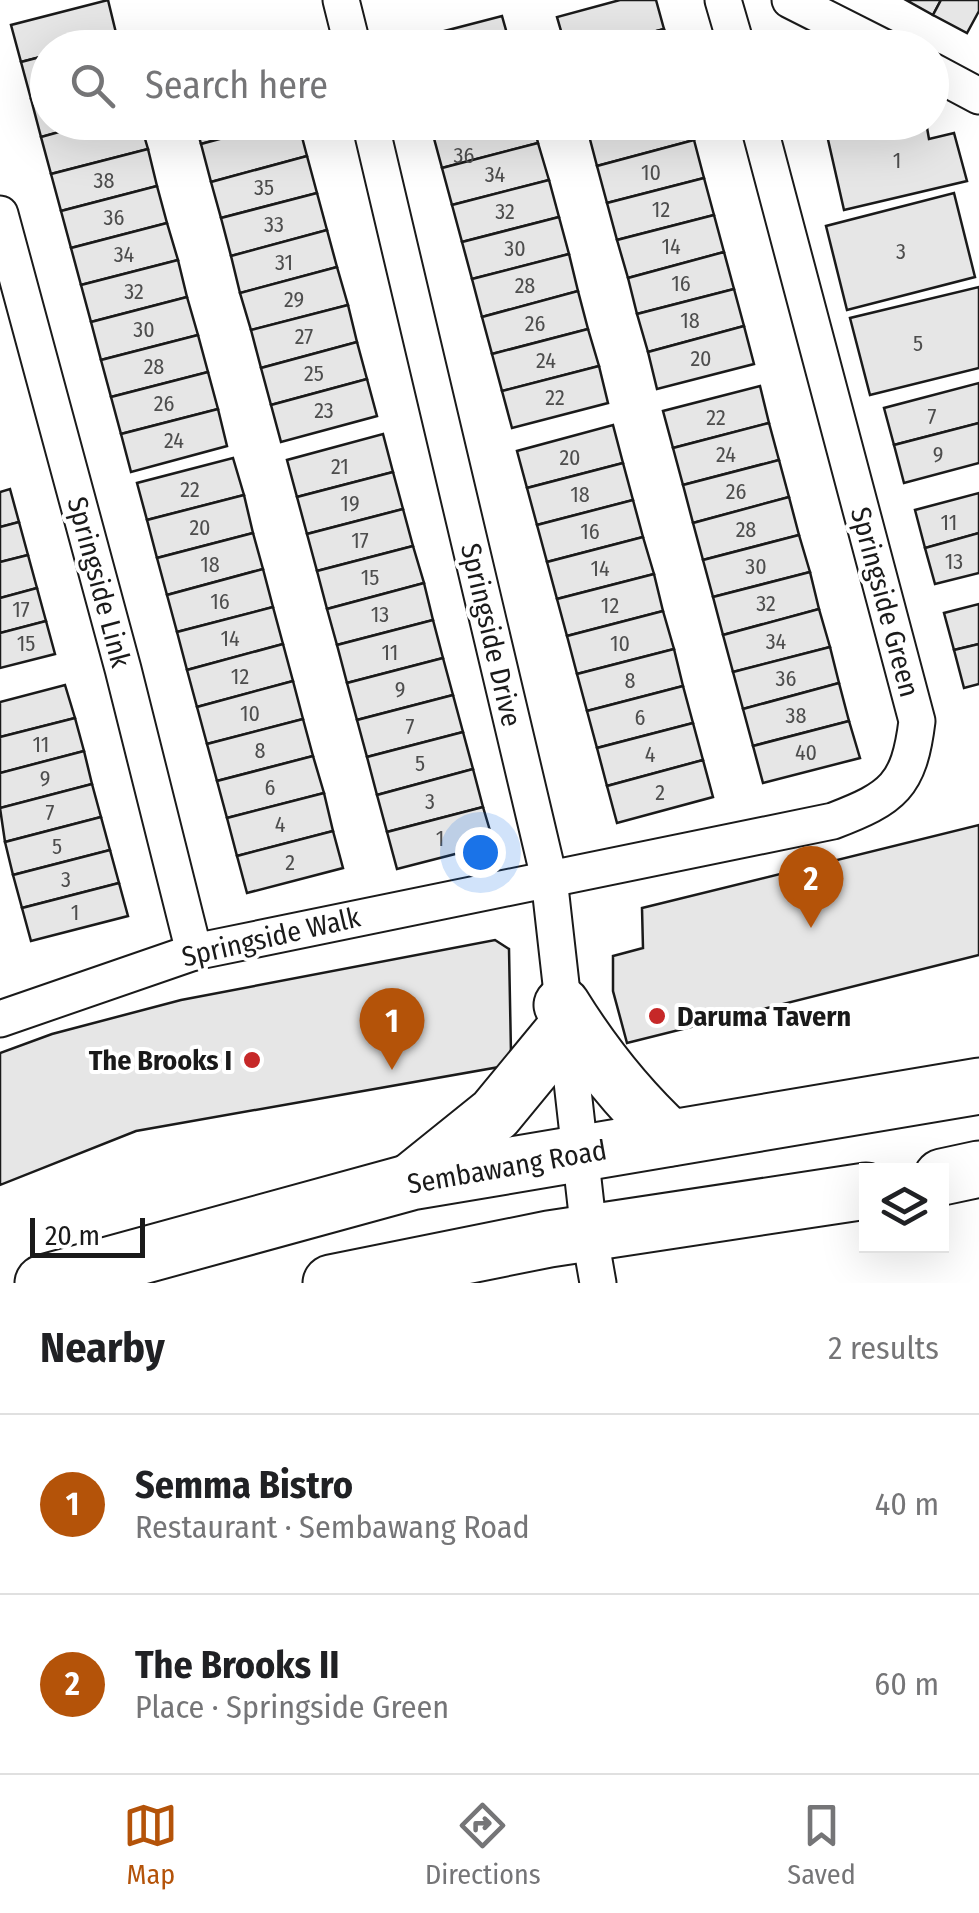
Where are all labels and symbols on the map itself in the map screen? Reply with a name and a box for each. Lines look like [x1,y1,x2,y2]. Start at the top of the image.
house number: 36 [454,142,475,169]
house number: 1 [893,147,901,174]
house number: 10 [641,159,661,186]
house number: 34 [485,161,506,188]
house number: 38 [94,167,114,194]
house number: 35 [254,174,274,201]
house number: 12 [652,196,670,223]
house number: 32 [495,198,515,225]
house number: 36 [104,204,125,231]
house number: 33 [264,211,284,238]
house number: 14 [661,233,681,260]
house number: 30 [504,235,526,262]
house number: 3 [896,238,906,265]
house number: 34 [114,241,135,268]
house number: 31 [275,249,293,276]
house number: 16 [671,270,691,297]
house number: 28 [515,272,535,299]
house number: 32 [124,278,144,305]
house number: 29 [284,286,304,313]
house number: 18 [680,307,700,334]
house number: 26 [525,310,545,337]
house number: 30 [133,316,155,343]
house number: 27 [295,323,313,350]
house number: 5 [913,330,923,357]
house number: 20 [690,345,712,372]
house number: 24 [536,347,556,374]
house number: 28 [144,353,164,380]
house number: 25 [304,360,324,387]
house number: 22 [545,384,565,411]
house number: 26 [154,390,174,417]
house number: 23 [314,397,334,424]
house number: 7 [928,403,937,430]
house number: 22 [706,404,726,431]
house number: 24 [164,427,184,454]
house number: 24 [716,441,736,468]
house number: 9 [933,441,943,468]
house number: 20 [559,444,581,471]
house number: 21 [331,453,349,480]
house number: 22 [180,476,200,503]
house number: 26 [726,478,746,505]
house number: 18 [570,481,590,508]
house number: 19 [340,490,360,517]
street label: Springside Link [60,493,138,672]
street label: Springside Green [844,503,926,701]
house number: 11 [941,509,957,536]
house number: 20 [189,514,211,541]
house number: 28 [736,516,756,543]
house number: 16 [580,518,600,545]
house number: 17 [351,527,369,554]
street label: Springside Drive [454,540,528,730]
house number: 13 [945,548,963,575]
house number: 18 [200,551,220,578]
house number: 30 [745,553,767,580]
house number: 14 [590,555,610,582]
house number: 15 [361,564,379,591]
house number: 16 [210,588,230,615]
house number: 32 [756,590,776,617]
house number: 12 [601,592,619,619]
house number: 17 [12,596,30,623]
house number: 13 [371,601,389,628]
house number: 14 [220,625,240,652]
house number: 34 [766,628,787,655]
house number: 15 [17,630,35,657]
house number: 10 [610,630,630,657]
house number: 11 [382,639,398,666]
house number: 12 [231,663,249,690]
house number: 36 [776,665,797,692]
house number: 8 [624,667,636,694]
house number: 9 [395,676,405,703]
house number: 10 [240,700,260,727]
house number: 38 [786,702,806,729]
house number: 6 [635,704,646,731]
house number: 7 [406,713,415,740]
house number: 11 [33,731,49,758]
house number: 8 [254,737,266,764]
house number: 40 [795,739,817,766]
house number: 4 [645,741,656,768]
house number: 5 [415,750,425,777]
house number: 9 [40,765,50,792]
house number: 6 [265,774,276,801]
house number: 2 [655,779,665,806]
house number: 3 [425,788,435,815]
house number: 7 [46,799,55,826]
house number: 4 [275,811,286,838]
house number: 1 [436,825,444,852]
your location [455,827,506,878]
house number: 5 [52,833,62,860]
pin: 2 [778,846,844,928]
house number: 2 [285,849,295,876]
house number: 3 [61,866,71,893]
house number: 1 [71,899,79,926]
street label: Springside Walk [179,900,364,974]
pin: 1 [360,988,424,1070]
place label: Daruma Tavern [677,1000,851,1033]
marker: Daruma Tavern [646,1005,668,1027]
place label: The Brooks I [89,1044,232,1077]
marker: The Brooks I [241,1049,263,1071]
street label: Sembawang Road [405,1133,609,1201]
scale bar [30,1213,145,1258]

